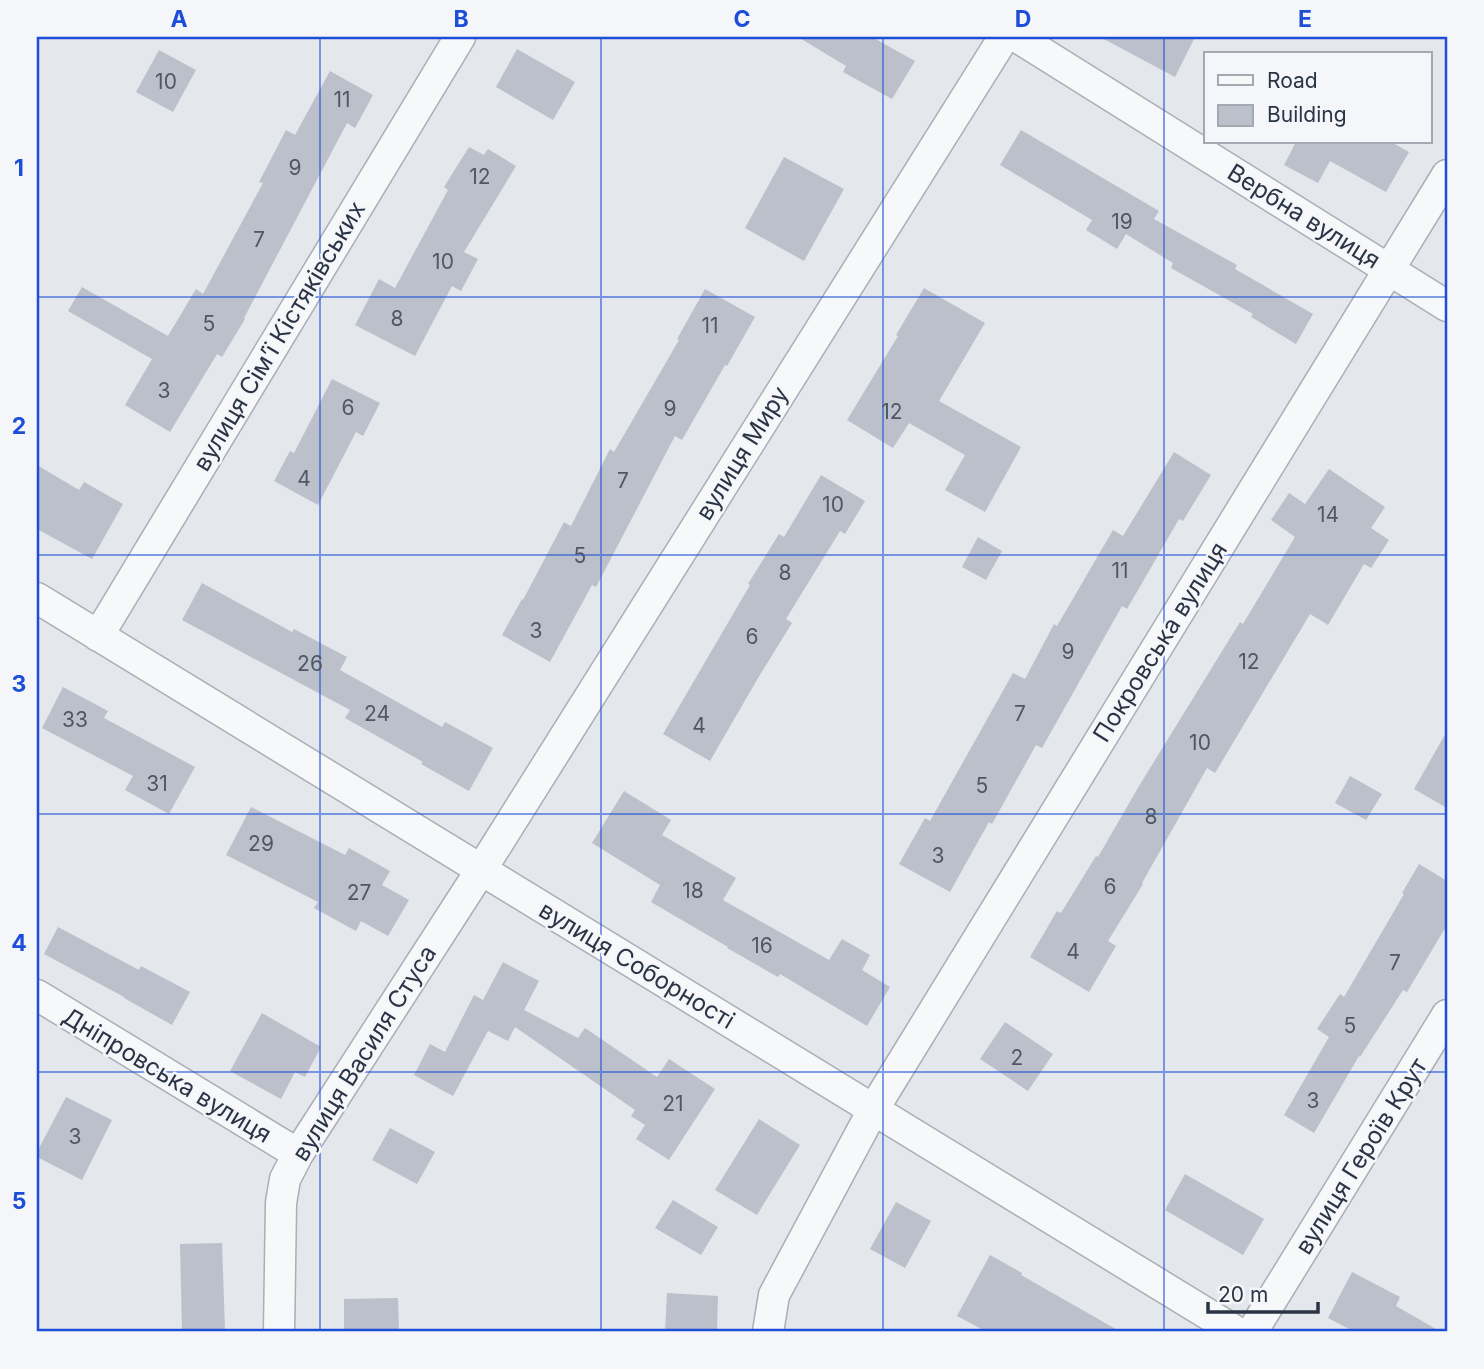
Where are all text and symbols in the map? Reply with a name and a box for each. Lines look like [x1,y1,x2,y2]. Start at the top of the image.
text: A [170,5,188,33]
text: B [453,5,469,33]
text: C [733,5,751,33]
text: D [1015,5,1031,33]
text: E [1298,5,1312,33]
legend [1204,52,1432,144]
text: Road [1267,68,1318,93]
house number: 10 [155,69,177,94]
house number: 11 [333,87,351,112]
text: Building [1267,102,1347,127]
text: 1 [14,154,24,182]
house number: 9 [288,155,302,180]
street label: Вербна вулиця [1222,157,1386,275]
house number: 12 [469,164,491,189]
street label: вулиця Сімʼї Кістяківських [187,196,371,476]
house number: 19 [1111,209,1133,234]
house number: 7 [253,227,265,252]
house number: 10 [432,249,454,274]
house number: 8 [391,306,404,331]
house number: 5 [203,311,215,336]
house number: 11 [701,313,719,338]
house number: 3 [158,378,170,403]
street label: вулиця Миру [689,381,795,525]
house number: 6 [341,395,355,420]
house number: 9 [663,396,677,421]
house number: 12 [881,399,903,424]
text: 2 [12,412,26,440]
house number: 4 [297,466,311,491]
house number: 7 [617,468,629,493]
house number: 10 [822,492,844,517]
house number: 14 [1317,502,1339,527]
street label: Покровська вулиця [1087,537,1233,747]
house number: 5 [574,543,586,568]
house number: 11 [1111,558,1129,583]
house number: 8 [779,560,792,585]
house number: 3 [530,618,542,643]
house number: 6 [745,624,759,649]
house number: 9 [1061,639,1075,664]
house number: 12 [1238,649,1260,674]
house number: 26 [297,651,323,676]
text: 3 [12,670,26,698]
house number: 24 [364,701,390,726]
house number: 7 [1014,701,1026,726]
house number: 33 [62,707,88,732]
house number: 4 [692,713,706,738]
house number: 10 [1189,730,1211,755]
house number: 31 [146,771,168,796]
house number: 5 [976,773,988,798]
house number: 8 [1145,804,1158,829]
house number: 29 [248,831,274,856]
house number: 3 [932,843,944,868]
house number: 6 [1103,874,1117,899]
house number: 18 [682,878,704,903]
house number: 27 [347,880,371,905]
street label: вулиця Соборності [534,895,740,1035]
text: 4 [11,929,27,957]
house number: 16 [751,933,773,958]
house number: 4 [1066,939,1080,964]
street label: вулиця Василя Стуса [286,940,442,1166]
house number: 7 [1389,950,1401,975]
street label: Дніпровська вулиця [57,1001,277,1149]
house number: 5 [1344,1013,1356,1038]
house number: 2 [1011,1045,1023,1070]
street label: вулиця Героїв Крут [1289,1053,1433,1259]
house number: 3 [1307,1088,1319,1113]
house number: 21 [662,1091,684,1116]
house number: 3 [69,1124,81,1149]
text: 5 [12,1187,26,1215]
scale bar [1208,1271,1318,1315]
text: 20 m [1218,1282,1268,1307]

